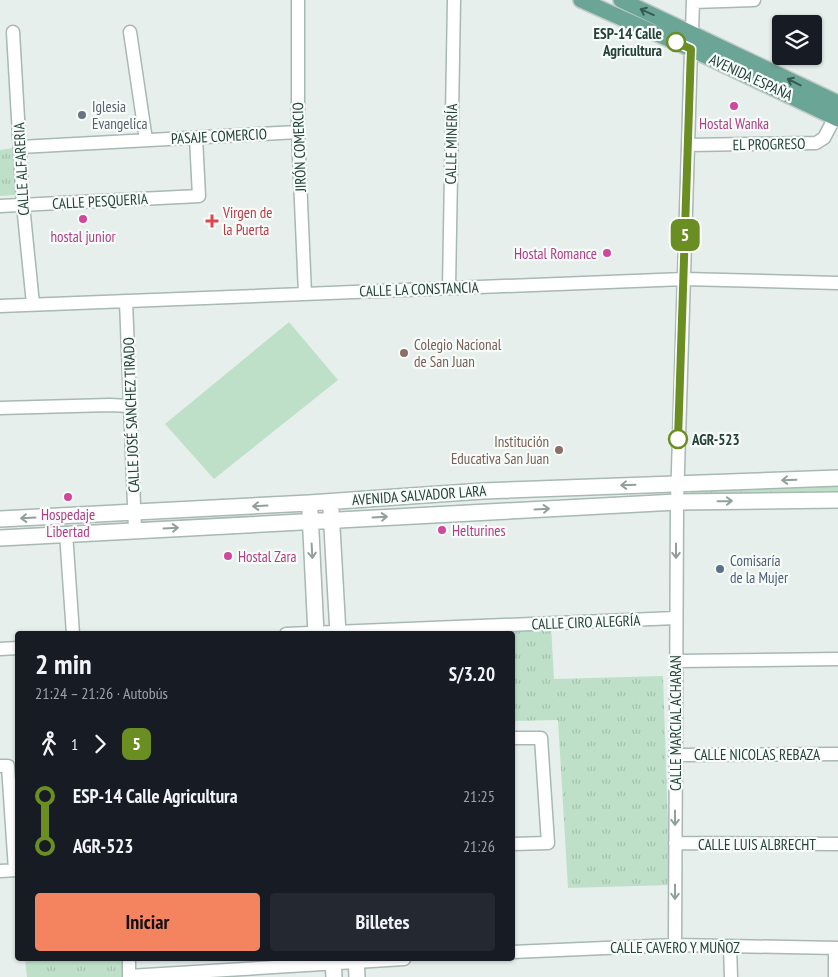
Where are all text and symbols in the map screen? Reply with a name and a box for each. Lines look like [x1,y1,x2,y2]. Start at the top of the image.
one-way arrow [640,7,655,16]
map controls [772,15,822,65]
button: layers [772,15,822,65]
place label: ESP-14 Calle Agricultura [594,24,662,60]
marker: ESP-14 Calle Agricultura [666,32,686,52]
street label: AVENIDA ESPAÑA [706,49,797,105]
one-way arrow [787,76,802,86]
place label: Iglesia Evangelica [92,97,148,133]
marker: Hostal Wanka [728,100,740,112]
street label: JIRÓN COMERCIO [288,102,310,193]
street label: CALLE MINERÍA [441,102,461,185]
marker: Iglesia Evangelica [76,109,88,121]
place label: Hostal Wanka [699,114,769,133]
street label: CALLE ALFARERIA [9,121,33,216]
street label: PASAJE COMERCIO [171,124,267,148]
street label: EL PROGRESO [732,134,806,154]
street label: CALLE PESQUERIA [52,189,149,213]
place label: Virgen de la Puerta [222,203,272,239]
marker: hostal junior [77,213,89,225]
marker: Virgen de la Puerta [205,214,219,228]
line badge: 5 [669,219,701,251]
text: 5 [681,223,689,246]
place label: hostal junior [50,227,116,246]
place label: Hostal Romance [514,244,597,263]
marker: Hostal Romance [601,247,613,259]
street label: CALLE LA CONSTANCIA [359,277,480,301]
place label: Colegio Nacional de San Juan [414,335,502,371]
street label: CALLE JOSÉ SANCHEZ TIRADO [119,337,143,493]
marker: Colegio Nacional de San Juan [398,347,410,359]
marker: AGR-523 [668,429,688,449]
place label: AGR-523 [691,430,740,449]
place label: Institución Educativa San Juan [451,432,549,468]
marker: Institución Educativa San Juan [553,444,565,456]
one-way arrow [782,475,798,484]
one-way arrow [621,480,637,489]
street label: AVENIDA SALVADOR LARA [351,481,488,509]
marker: Hospedaje Libertad [62,491,74,503]
one-way arrow [717,496,733,506]
one-way arrow [253,501,269,510]
one-way arrow [534,504,550,513]
place label: Hospedaje Libertad [41,505,95,541]
one-way arrow [21,513,37,523]
one-way arrow [371,513,387,522]
place label: Helturines [452,521,506,540]
one-way arrow [163,523,179,532]
marker: Helturines [436,524,448,536]
one-way arrow [671,542,681,558]
one-way arrow [307,543,316,559]
place label: Hostal Zara [238,547,297,566]
marker: Hostal Zara [222,550,234,562]
place label: Comisaría de la Mujer [730,551,789,587]
marker: Comisaría de la Mujer [714,563,726,575]
street label: CALLE CIRO ALEGRÍA [531,611,642,633]
text: 2 min [35,645,92,682]
street label: CALLE MARCIAL ACHARAN [666,655,685,791]
text: S/3.20 [449,662,495,686]
text: 21:24 – 21:26 · Autobús [35,683,168,703]
icon: walk [35,730,63,758]
icon: forward [86,730,114,758]
text: 5 [132,732,141,755]
text: 1 [71,734,78,754]
street label: CALLE NICOLAS REBAZA [694,745,821,764]
text: ESP-14 Calle Agricultura [73,784,238,808]
text: 21:25 [463,786,495,806]
one-way arrow [670,810,680,826]
text: AGR-523 [73,834,133,858]
street label: CALLE LUIS ALBRECHT [698,835,816,854]
text: 21:26 [463,836,495,856]
one-way arrow [670,884,680,900]
button: Iniciar [35,893,260,951]
button: Billetes [270,893,495,951]
street label: CALLE CAVERO Y MUÑOZ [610,938,740,957]

